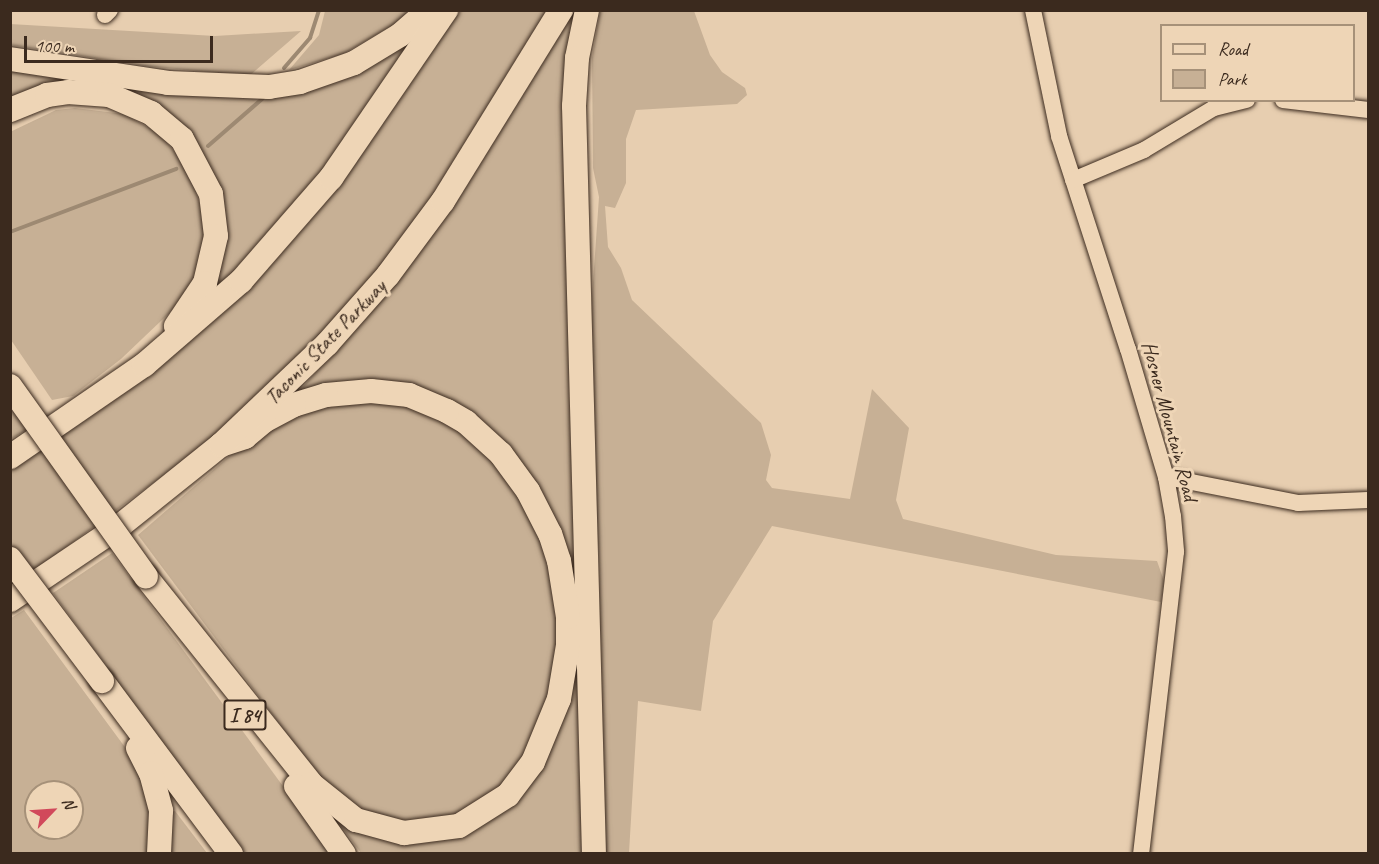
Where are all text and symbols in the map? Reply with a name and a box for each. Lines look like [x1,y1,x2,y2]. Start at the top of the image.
scale bar [27,24,216,62]
legend [1160,24,1355,102]
text: 100 m [35,35,74,57]
text: Road [1218,38,1248,60]
text: Park [1218,68,1247,90]
street label: Taconic State Parkway [259,274,391,410]
street label: Hosner Mountain Road [1137,338,1203,504]
road number: I 84 [222,698,268,732]
north arrow [24,780,84,840]
text: N [57,795,80,812]

